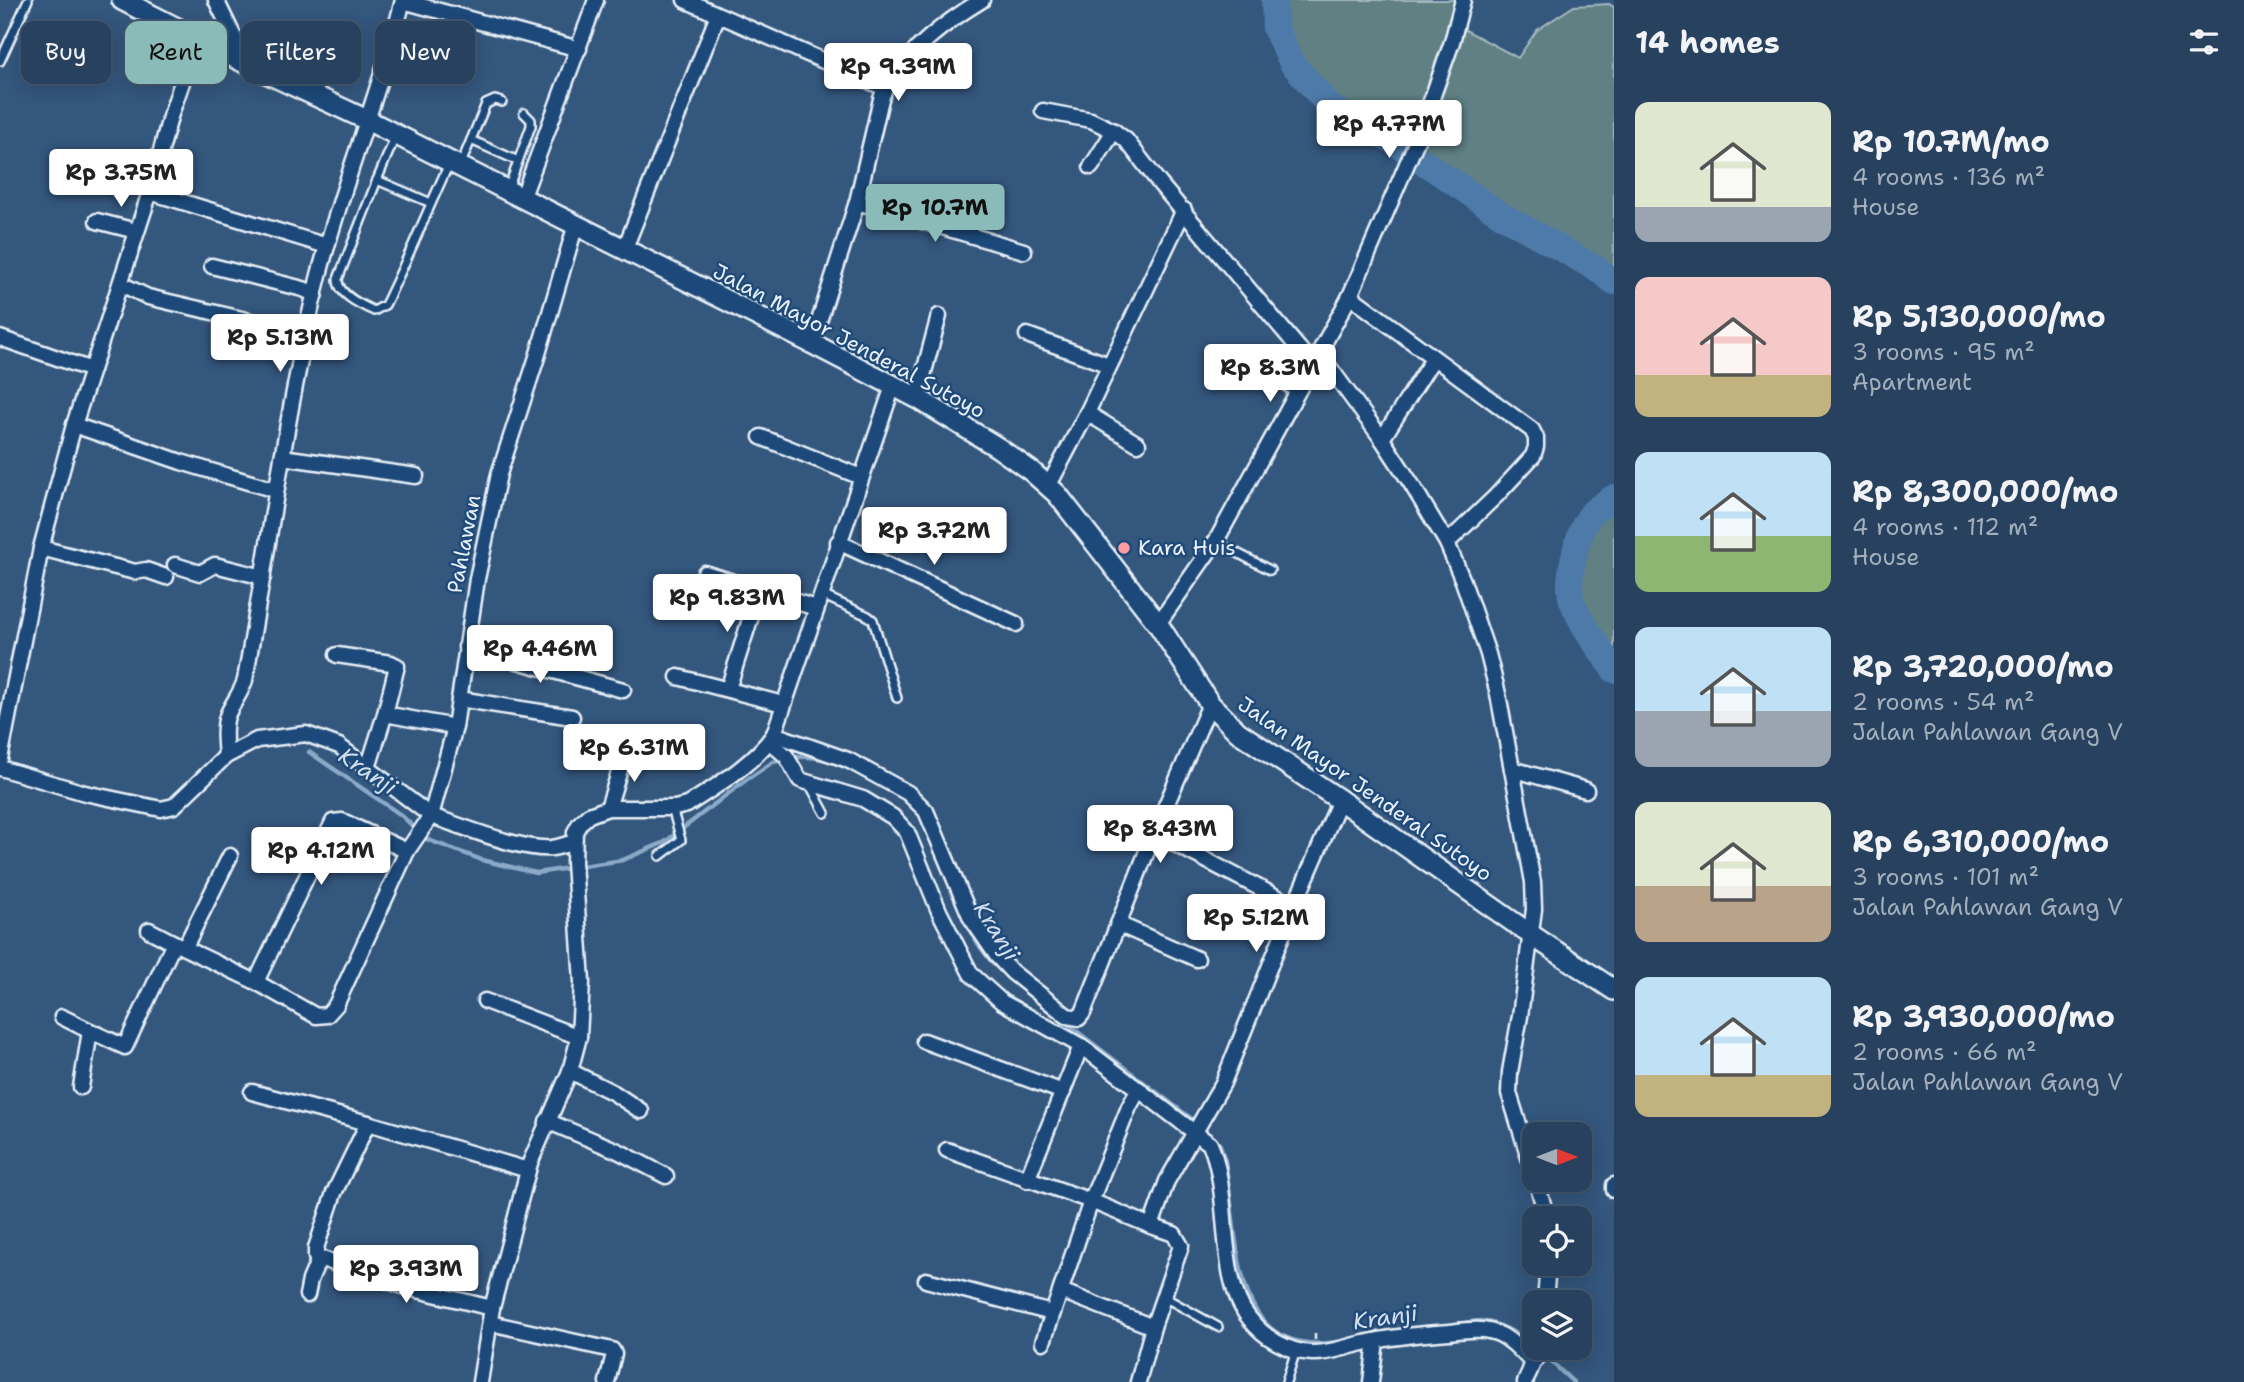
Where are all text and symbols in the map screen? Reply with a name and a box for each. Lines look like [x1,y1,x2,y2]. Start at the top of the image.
chip: Buy [21,21,111,84]
chip: Rent [125,21,227,84]
chip: Filters [241,21,361,84]
chip: New [375,21,475,84]
text: 14 homes [1635,22,1780,63]
icon: filters [2185,23,2223,61]
pin: Rp 9.39M [826,43,970,103]
text: Rp 9.39M [840,51,956,81]
pin: Rp 4.77M [1317,100,1461,160]
text: Rp 4.77M [1333,108,1445,138]
text: Rp 10.7M/mo [1852,121,2050,162]
icon: home [1691,130,1775,214]
pin: Rp 3.75M [49,150,193,209]
text: Rp 3.75M [65,157,177,187]
text: 4 rooms · 136 m² [1852,162,2045,192]
pin: Rp 10.7M [863,184,1007,244]
text: Rp 10.7M [882,192,988,222]
text: House [1852,192,1920,222]
street label: Jalan Mayor Jenderal Sutoyo [708,257,990,425]
text: Rp 5,130,000/mo [1852,296,2106,337]
icon: home [1691,305,1775,389]
pin: Rp 5.13M [208,314,352,374]
text: Rp 5.13M [227,322,333,352]
text: 3 rooms · 95 m² [1852,337,2035,367]
pin: Rp 8.3M [1205,344,1335,404]
text: Rp 8.3M [1220,352,1320,382]
text: Apartment [1852,367,1972,397]
text: Rp 8,300,000/mo [1852,471,2118,512]
icon: home [1691,480,1775,564]
street label: Pahlawan [441,492,487,596]
pin: Rp 3.72M [862,508,1006,567]
text: 4 rooms · 112 m² [1852,512,2038,542]
text: Rp 3.72M [878,515,990,545]
place label: Kara Huis [1138,534,1236,562]
marker: Kara Huis [1116,540,1132,556]
text: House [1852,542,1920,572]
pin: Rp 9.83M [655,574,799,634]
text: Rp 9.83M [669,582,785,612]
pin: Rp 4.46M [468,626,612,685]
text: Rp 4.46M [483,633,597,663]
text: Rp 3,720,000/mo [1852,646,2114,687]
icon: home [1691,655,1775,739]
text: 2 rooms · 54 m² [1852,687,2035,717]
street label: Jalan Mayor Jenderal Sutoyo [1232,690,1498,888]
text: Jalan Pahlawan Gang V [1852,717,2123,747]
pin: Rp 6.31M [562,724,706,784]
text: Rp 6.31M [579,732,689,762]
water label: Kranji [333,740,404,802]
pin: Rp 8.43M [1088,806,1232,865]
text: Rp 8.43M [1103,813,1217,843]
text: Rp 6,310,000/mo [1852,821,2109,862]
pin: Rp 4.12M [249,828,393,887]
icon: home [1691,830,1775,914]
text: Rp 4.12M [267,835,375,865]
text: 3 rooms · 101 m² [1852,862,2039,892]
text: Jalan Pahlawan Gang V [1852,892,2123,922]
pin: Rp 5.12M [1184,894,1328,954]
water label: Kranji [967,896,1027,967]
text: Rp 5.12M [1203,902,1309,932]
text: Rp 3,930,000/mo [1852,996,2115,1037]
icon: home [1691,1005,1775,1089]
text: 2 rooms · 66 m² [1852,1037,2037,1067]
text: Jalan Pahlawan Gang V [1852,1067,2123,1097]
north arrow [1522,1122,1592,1192]
map controls [1522,1122,1592,1360]
button: locate [1522,1206,1592,1276]
pin: Rp 3.93M [334,1246,478,1305]
text: Rp 3.93M [349,1253,463,1283]
button: layers [1522,1290,1592,1360]
water label: Kranji [1351,1298,1420,1336]

